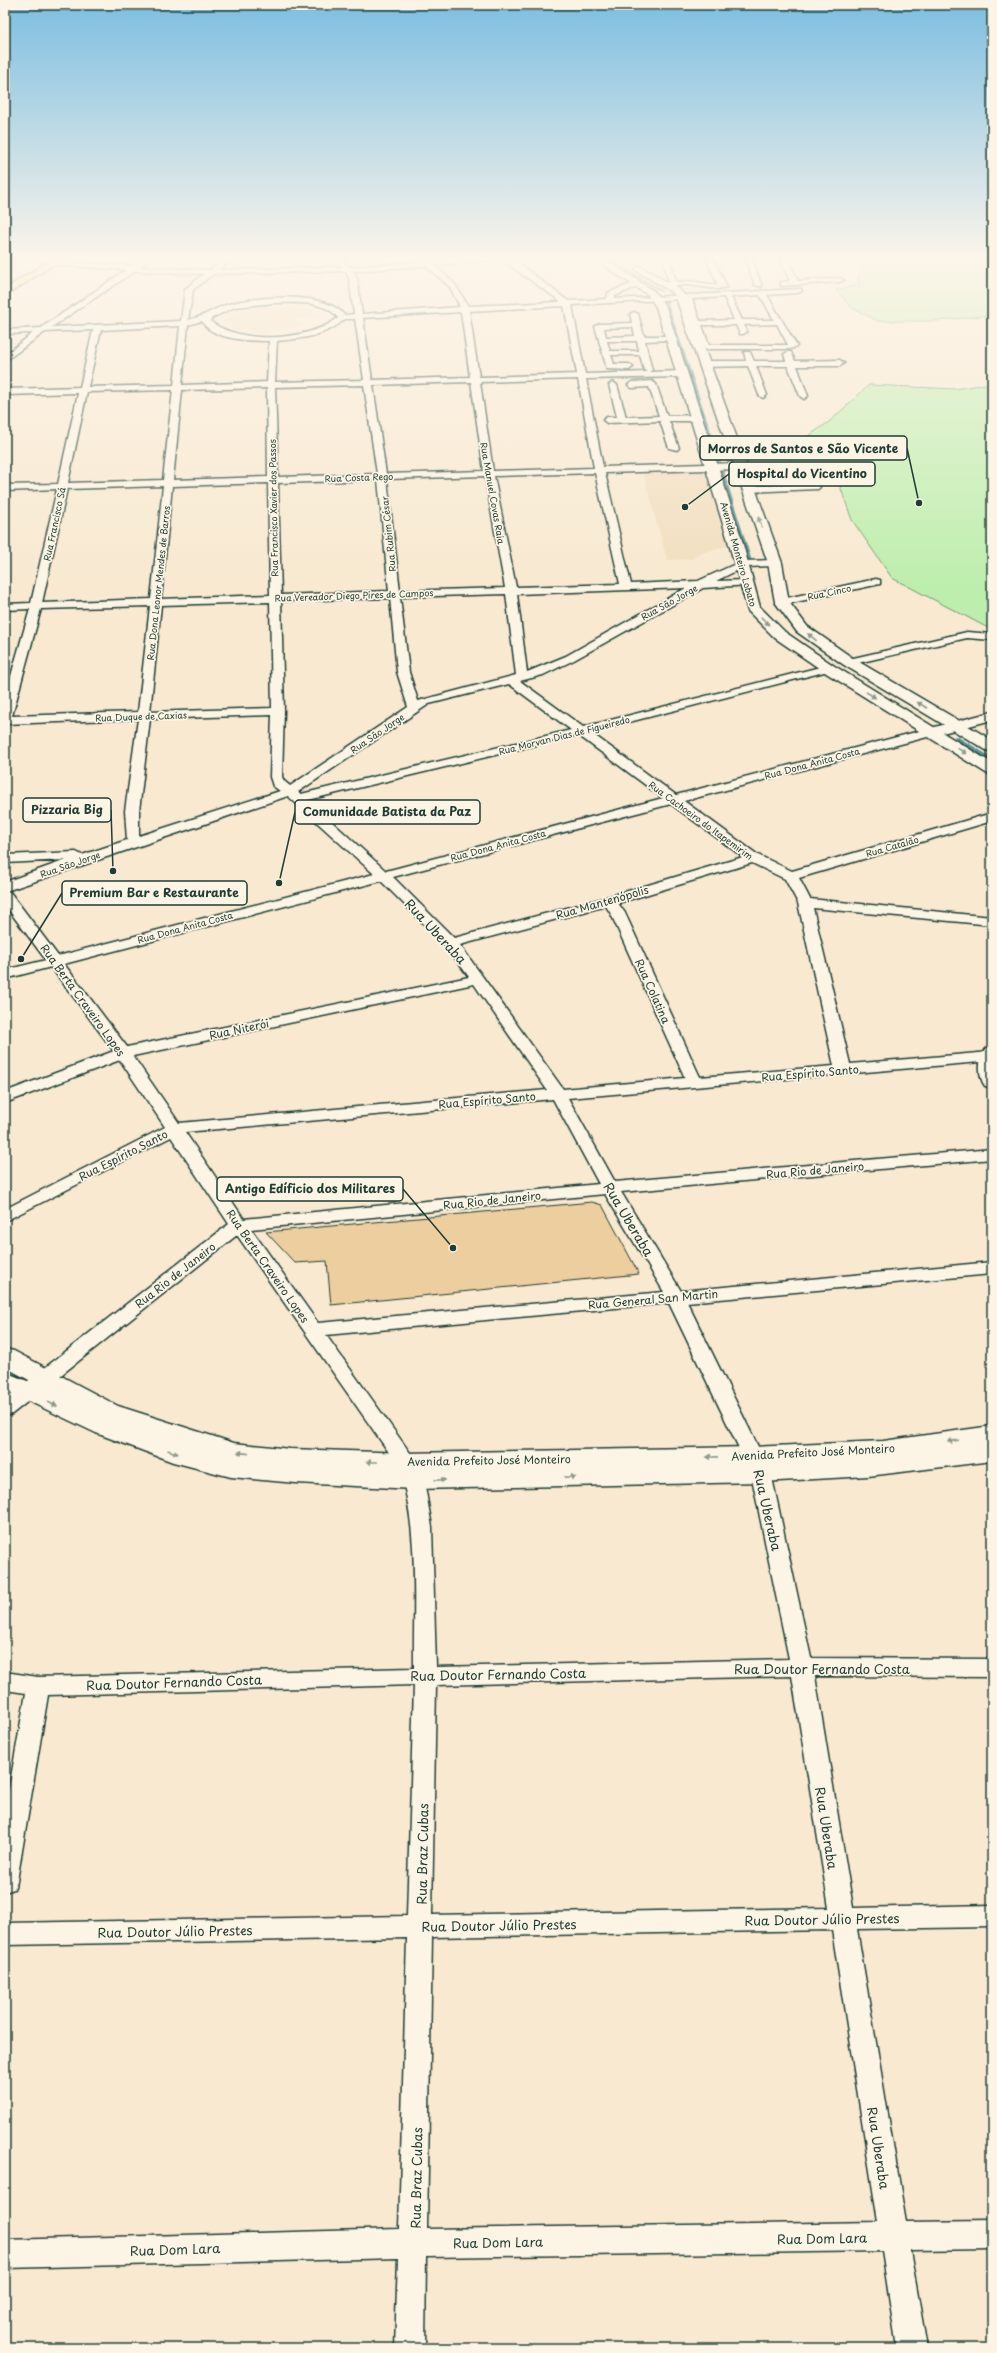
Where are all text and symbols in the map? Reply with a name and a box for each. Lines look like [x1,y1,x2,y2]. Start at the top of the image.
callout: Morros de Santos e São Vicente [700,436,907,460]
street label: Rua Francisco Xavier dos Passos [265,439,281,577]
text: Morros de Santos e São Vicente [708,439,899,457]
street label: Rua Manuel Covas Raia [477,441,509,545]
callout: Hospital do Vicentino [729,462,875,486]
text: Hospital do Vicentino [737,464,867,482]
street label: Rua Costa Rego [324,469,394,485]
street label: Rua Francisco Sá [39,485,69,562]
street label: Rua Rubim César [377,495,399,572]
street label: Avenida Monteiro Lobato [717,500,761,608]
street label: Rua Dona Leonor Mendes de Barros [143,505,173,661]
one-way arrow [756,515,762,527]
street label: Rua São Jorge [638,581,700,623]
street label: Rua Cinco [806,581,852,603]
street label: Rua Vereador Diego Pires de Campos [274,585,434,605]
one-way arrow [760,616,770,626]
one-way arrow [807,632,818,641]
one-way arrow [865,692,877,699]
one-way arrow [916,702,928,709]
street label: Rua Duque de Caxias [95,707,187,725]
street label: Rua São Jorge [347,710,407,756]
street label: Rua Morvan Dias de Figueiredo [497,712,631,758]
street label: Rua Dona Anita Costa [763,743,862,782]
one-way arrow [956,747,968,754]
street label: Rua Cachoeiro do Itapemirim [646,777,756,863]
callout: Pizzaria Big [23,798,111,822]
text: Pizzaria Big [31,800,103,818]
callout: Comunidade Batista da Paz [295,800,480,824]
text: Comunidade Batista da Paz [303,802,472,820]
street label: Rua Dona Anita Costa [449,825,548,864]
street label: Rua Catalão [864,832,920,860]
street label: Rua São Jorge [38,847,102,881]
callout: Premium Bar e Restaurante [62,881,247,905]
street label: Rua Mantenópolis [554,881,650,923]
text: Premium Bar e Restaurante [69,883,239,901]
street label: Rua Uberaba [401,894,472,968]
street label: Rua Dona Anita Costa [136,907,235,946]
street label: Rua Berta Craveiro Lopes [36,940,130,1060]
street label: Rua Colatina [631,956,675,1026]
street label: Rua Niterói [207,1014,271,1044]
street label: Rua Espírito Santo [761,1060,859,1086]
street label: Rua Espírito Santo [438,1087,536,1113]
street label: Rua Espírito Santo [76,1125,170,1185]
street label: Rua Rio de Janeiro [765,1157,865,1183]
callout: Antigo Edíficio dos Militares [217,1177,403,1201]
text: Antigo Edíficio dos Militares [225,1179,395,1197]
street label: Rua Uberaba [599,1179,659,1260]
street label: Rua Rio de Janeiro [442,1186,542,1214]
street label: Rua Berta Craveiro Lopes [222,1206,314,1326]
street label: Rua Rio de Janeiro [131,1238,219,1312]
street label: Rua General San Martin [587,1285,719,1313]
one-way arrow [47,1401,58,1407]
one-way arrow [947,1437,959,1444]
street label: Avenida Prefeito José Monteiro [731,1439,895,1465]
one-way arrow [167,1450,179,1456]
one-way arrow [237,1450,249,1456]
street label: Avenida Prefeito José Monteiro [407,1450,571,1470]
one-way arrow [705,1454,718,1460]
one-way arrow [365,1459,378,1465]
street label: Rua Uberaba [749,1467,787,1553]
one-way arrow [564,1474,577,1480]
one-way arrow [434,1476,446,1483]
street label: Rua Doutor Fernando Costa [734,1659,911,1678]
street label: Rua Doutor Fernando Costa [410,1663,587,1685]
street label: Rua Doutor Fernando Costa [86,1669,263,1695]
street label: Rua Uberaba [811,1786,843,1871]
street label: Rua Braz Cubas [412,1803,432,1905]
street label: Rua Doutor Júlio Prestes [744,1908,900,1930]
street label: Rua Doutor Júlio Prestes [421,1914,577,1936]
street label: Rua Doutor Júlio Prestes [97,1920,253,1942]
street label: Rua Uberaba [863,2106,895,2191]
street label: Rua Braz Cubas [406,2127,426,2229]
street label: Rua Dom Lara [777,2228,868,2248]
street label: Rua Dom Lara [453,2232,544,2252]
street label: Rua Dom Lara [130,2238,221,2260]

